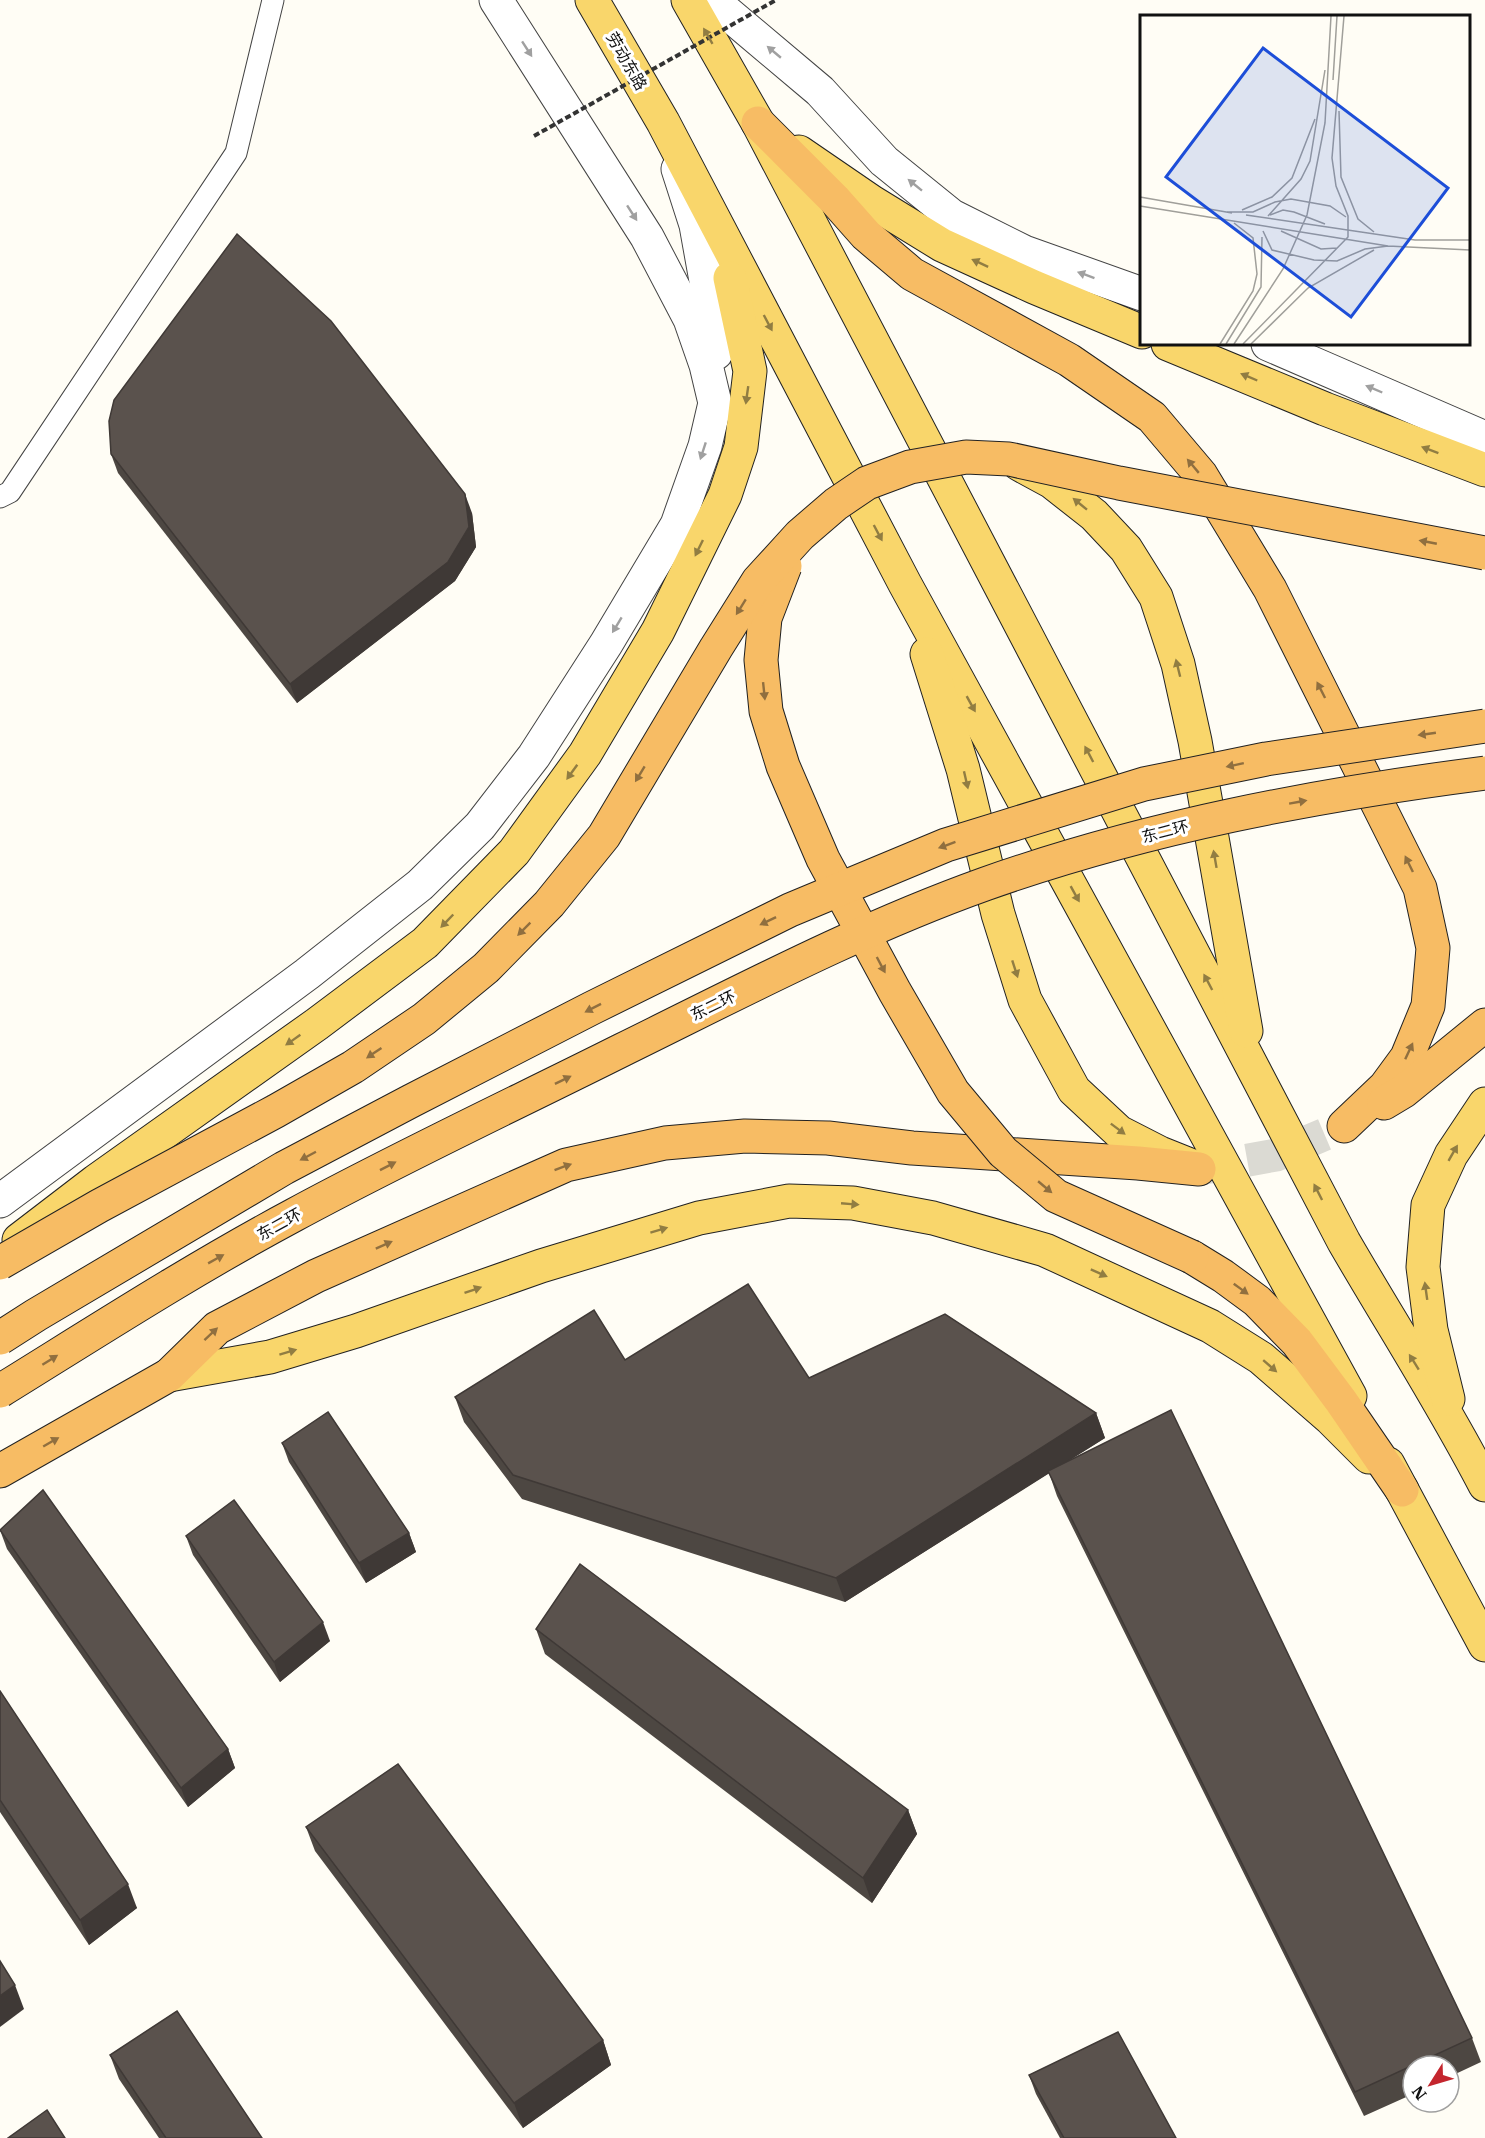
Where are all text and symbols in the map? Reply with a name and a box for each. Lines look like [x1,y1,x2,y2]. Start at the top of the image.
inset map [1140,15,1470,345]
one-way arrow [703,27,713,44]
street label: 劳动东路 [602,28,652,94]
one-way arrow [521,41,532,57]
one-way arrow [766,45,782,58]
one-way arrow [907,179,923,192]
one-way arrow [627,205,638,222]
one-way arrow [972,258,989,267]
one-way arrow [1077,269,1095,279]
one-way arrow [763,314,773,331]
one-way arrow [1240,372,1258,382]
one-way arrow [1364,384,1382,394]
one-way arrow [742,386,752,405]
one-way arrow [698,442,707,460]
one-way arrow [1421,444,1439,454]
one-way arrow [1187,458,1200,474]
one-way arrow [1073,499,1088,511]
one-way arrow [873,524,883,541]
one-way arrow [1418,537,1437,546]
one-way arrow [694,539,704,556]
one-way arrow [736,599,747,615]
one-way arrow [612,617,623,633]
one-way arrow [1173,659,1183,677]
one-way arrow [759,681,769,700]
one-way arrow [1316,681,1326,698]
one-way arrow [966,696,976,713]
one-way arrow [1417,730,1436,739]
one-way arrow [1084,745,1093,762]
one-way arrow [1225,761,1244,770]
one-way arrow [566,763,578,779]
one-way arrow [635,766,646,782]
one-way arrow [961,771,971,789]
one-way arrow [1289,797,1308,806]
street label: 东二环 [1139,815,1191,847]
one-way arrow [938,841,956,851]
one-way arrow [1210,850,1219,869]
one-way arrow [1404,856,1413,873]
one-way arrow [1070,885,1080,902]
one-way arrow [440,913,454,927]
one-way arrow [759,917,776,926]
one-way arrow [517,922,531,937]
one-way arrow [875,956,885,974]
one-way arrow [1011,960,1020,978]
one-way arrow [1204,973,1214,991]
street label: 东二环 [687,985,739,1025]
one-way arrow [584,1003,601,1013]
one-way arrow [286,1034,302,1046]
one-way arrow [1405,1043,1414,1060]
one-way arrow [366,1047,382,1058]
one-way arrow [554,1075,571,1084]
one-way arrow [1111,1123,1126,1135]
one-way arrow [1448,1144,1458,1161]
one-way arrow [299,1150,317,1160]
one-way arrow [379,1162,397,1172]
one-way arrow [554,1162,572,1171]
one-way arrow [1037,1180,1052,1193]
one-way arrow [1313,1184,1323,1201]
one-way arrow [841,1199,860,1209]
street label: 东二环 [253,1204,305,1244]
one-way arrow [650,1225,668,1234]
one-way arrow [376,1240,394,1250]
one-way arrow [208,1254,225,1264]
one-way arrow [1090,1269,1107,1278]
one-way arrow [1421,1281,1431,1300]
one-way arrow [1233,1283,1249,1294]
one-way arrow [464,1284,482,1294]
one-way arrow [204,1327,219,1341]
one-way arrow [279,1347,297,1356]
one-way arrow [1409,1354,1420,1370]
one-way arrow [42,1355,58,1366]
one-way arrow [1262,1359,1278,1372]
one-way arrow [43,1437,60,1447]
north arrow [1401,2054,1461,2114]
text: N [1407,2082,1431,2104]

